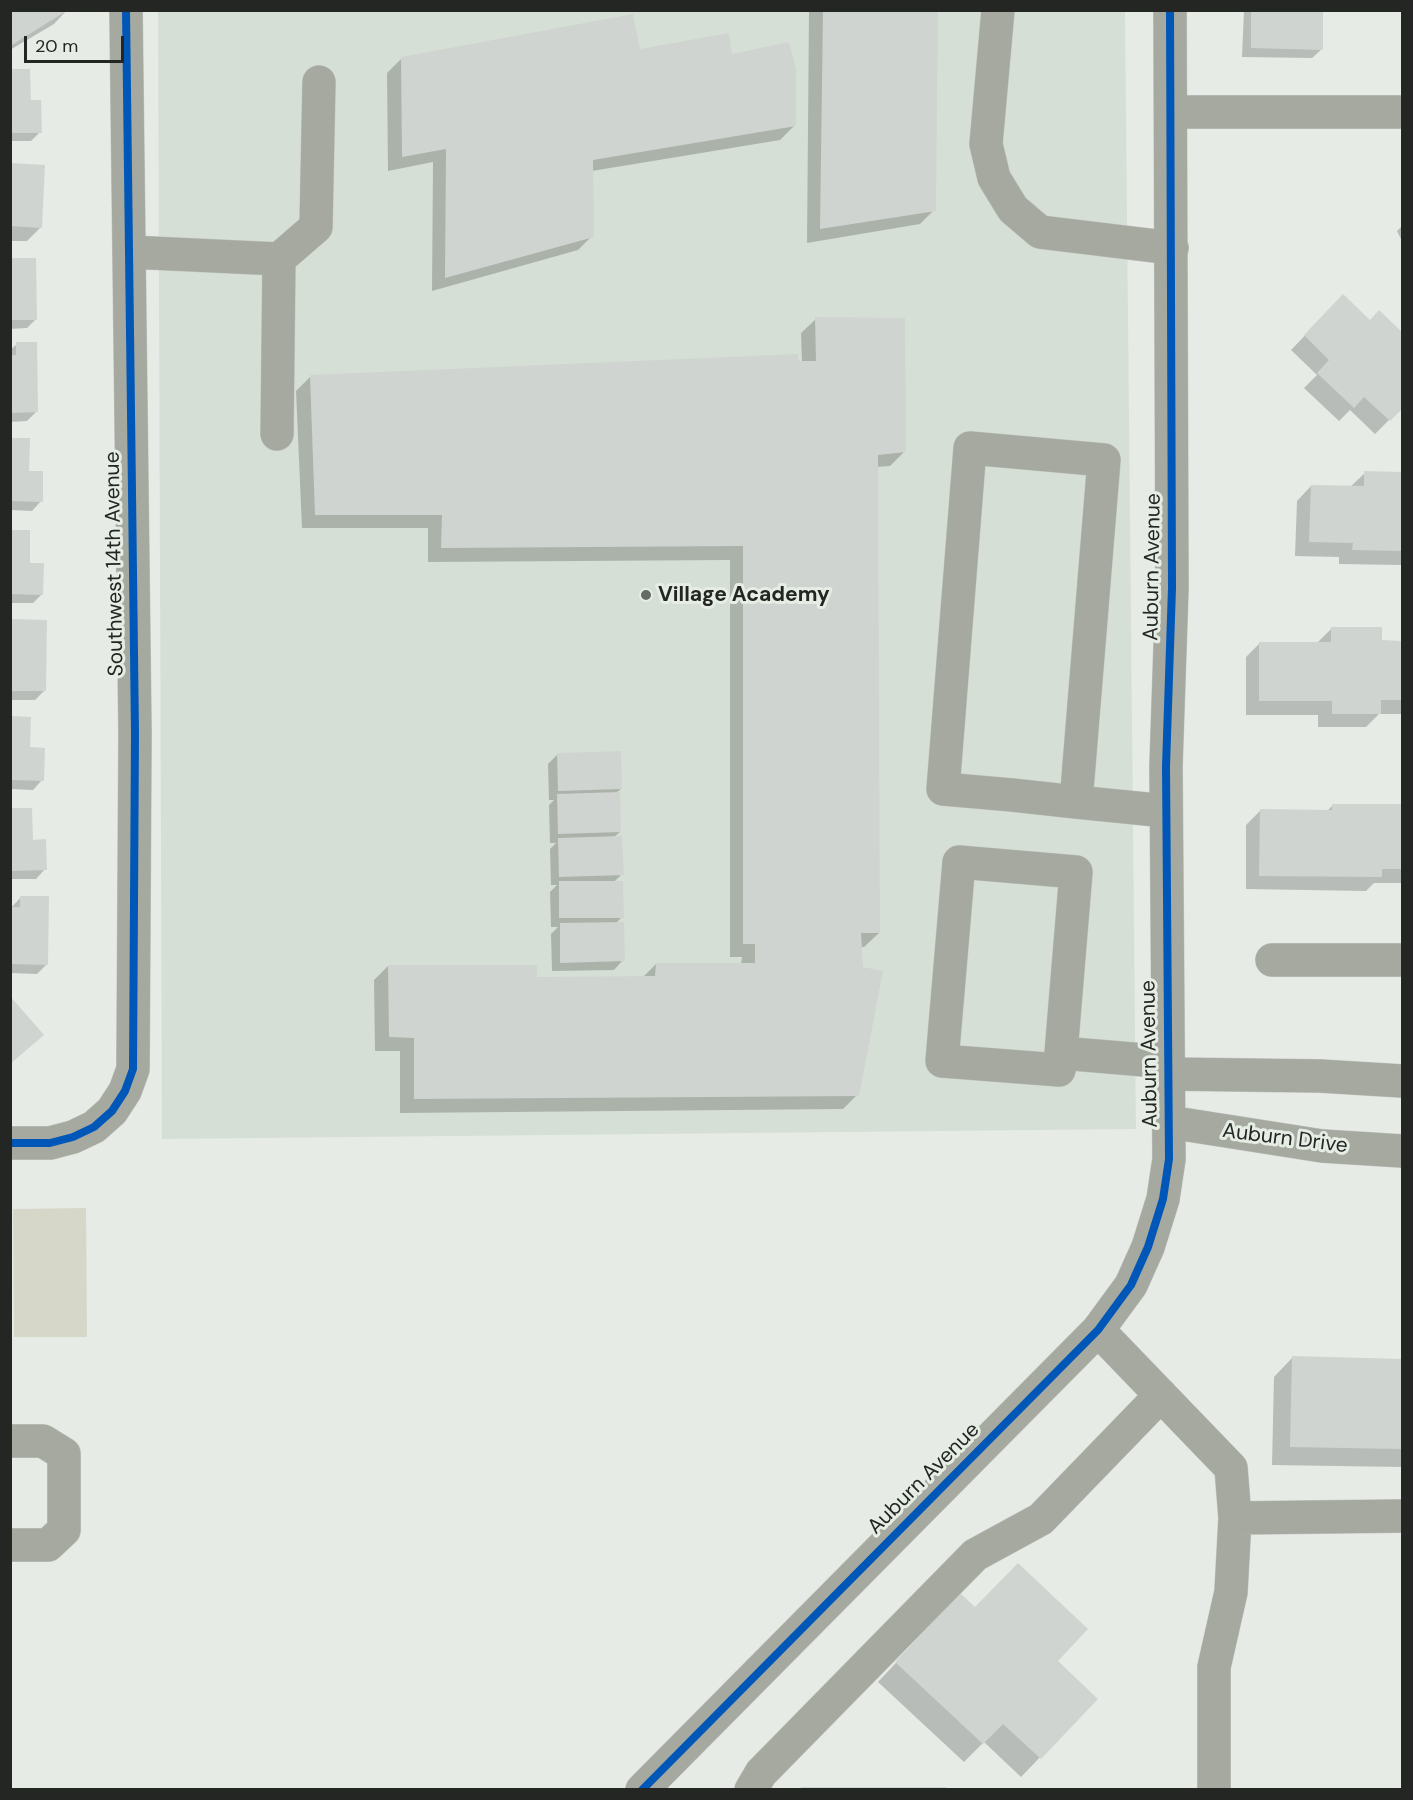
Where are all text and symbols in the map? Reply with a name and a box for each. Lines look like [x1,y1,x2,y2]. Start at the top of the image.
scale bar [27,24,128,62]
text: 20 m [35,34,78,58]
street label: Southwest 14th Avenue [100,451,130,677]
street label: Auburn Avenue [1139,493,1167,641]
place label: Village Academy [658,582,830,608]
marker: Village Academy [639,588,653,602]
street label: Auburn Avenue [1136,980,1164,1128]
street label: Auburn Drive [1221,1119,1349,1159]
street label: Auburn Avenue [863,1418,985,1540]

